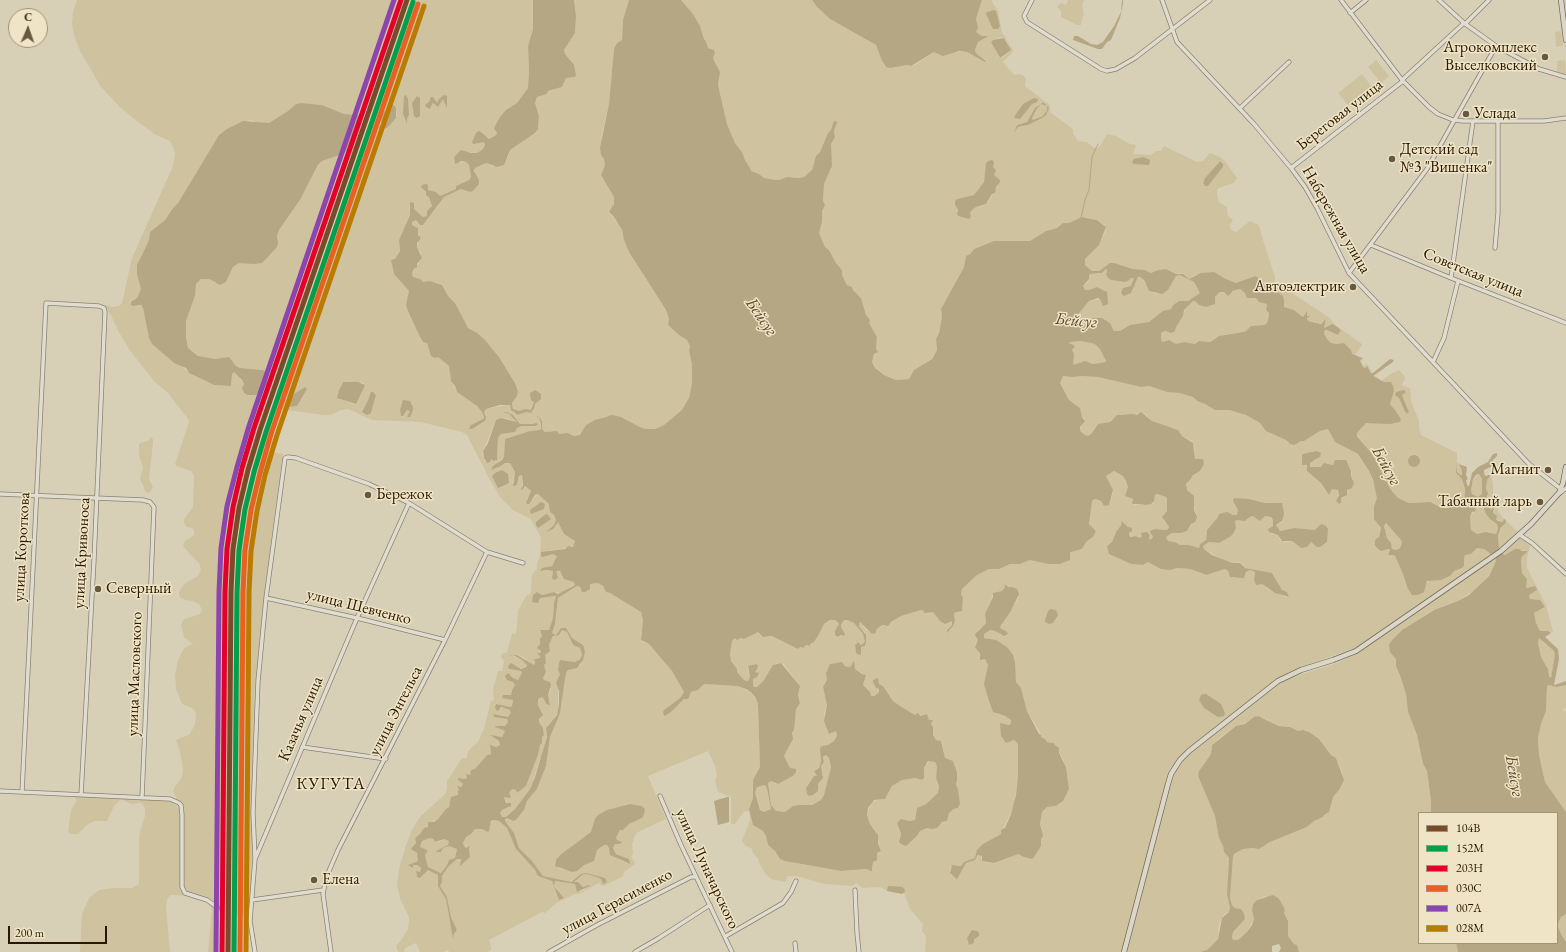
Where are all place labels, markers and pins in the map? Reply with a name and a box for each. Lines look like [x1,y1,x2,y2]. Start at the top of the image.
place label: Агрокомплекс Выселковский [1443,38,1537,76]
marker: Агрокомплекс Выселковский [1540,52,1550,62]
place label: Услада [1474,104,1516,124]
marker: Услада [1461,109,1471,119]
place label: Детский сад №3 "Вишенка" [1400,140,1493,178]
marker: Детский сад №3 "Вишенка" [1387,154,1397,164]
place label: Автоэлектрик [1254,277,1345,297]
marker: Автоэлектрик [1348,282,1358,292]
place label: Магнит [1491,460,1540,480]
marker: Магнит [1543,465,1553,475]
place label: Бережок [376,485,432,505]
marker: Бережок [363,490,373,500]
place label: Табачный ларь [1438,492,1532,512]
marker: Табачный ларь [1535,497,1545,507]
place label: Северный [106,579,171,599]
marker: Северный [93,584,103,594]
place label: Елена [322,870,360,890]
marker: Елена [309,875,319,885]

